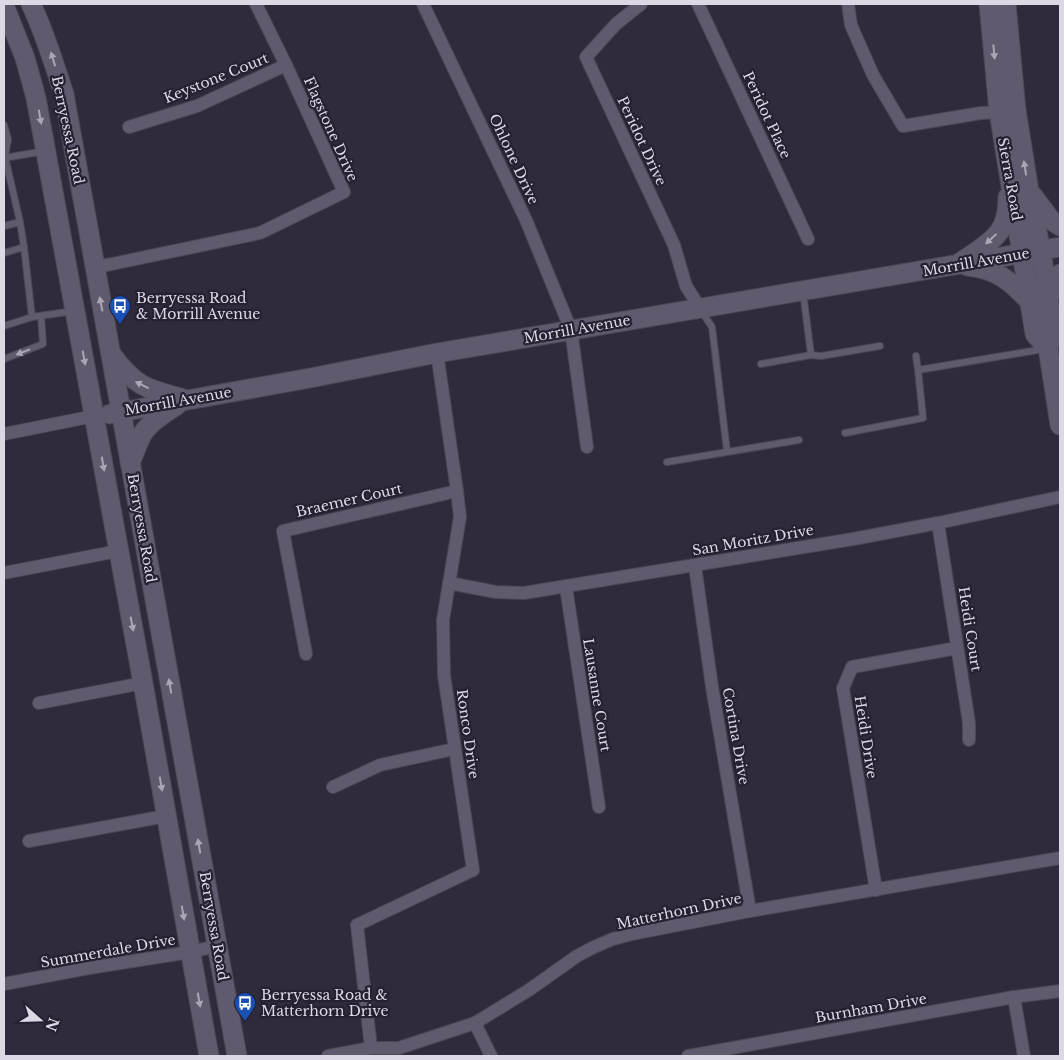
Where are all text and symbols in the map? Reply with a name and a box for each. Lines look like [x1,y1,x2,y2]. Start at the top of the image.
one-way arrow [990,45,998,61]
street label: Keystone Court [161,49,272,107]
one-way arrow [48,51,56,66]
street label: Peridot Place [739,69,795,161]
street label: Berryessa Road [48,74,88,186]
street label: Flagstone Drive [300,74,362,184]
street label: Peridot Drive [613,93,671,189]
one-way arrow [36,110,44,125]
street label: Ohlone Drive [485,111,543,207]
street label: Sierra Road [994,136,1026,222]
one-way arrow [1021,160,1029,176]
one-way arrow [985,233,997,245]
street label: Morrill Avenue [921,244,1031,280]
place label: Berryessa Road & Morrill Avenue [136,289,260,323]
bus stop icon: Berryessa Road & Morrill Avenue [108,294,132,325]
one-way arrow [97,295,105,311]
street label: Morrill Avenue [522,311,632,347]
one-way arrow [15,348,30,356]
one-way arrow [80,350,88,366]
one-way arrow [135,381,150,389]
street label: Morrill Avenue [123,383,233,419]
one-way arrow [99,457,107,473]
street label: Berryessa Road [124,472,161,584]
street label: Braemer Court [294,479,404,521]
street label: San Moritz Drive [691,520,815,560]
street label: Heidi Court [954,585,986,673]
one-way arrow [128,617,136,633]
street label: Lausanne Court [579,637,615,754]
one-way arrow [166,678,174,694]
street label: Cortina Drive [719,686,753,786]
street label: Ronco Drive [453,688,483,780]
street label: Heidi Drive [851,694,881,780]
one-way arrow [157,776,165,792]
one-way arrow [195,838,203,854]
street label: Berryessa Road [196,870,233,982]
street label: Matterhorn Drive [615,889,743,933]
one-way arrow [180,905,188,921]
street label: Summerdale Drive [39,930,177,972]
place label: Berryessa Road & Matterhorn Drive [261,986,388,1020]
street label: Burnham Drive [814,989,928,1027]
bus stop icon: Berryessa Road & Matterhorn Drive [233,991,257,1022]
one-way arrow [195,992,203,1008]
north arrow [15,995,65,1045]
text: N [42,1015,63,1034]

